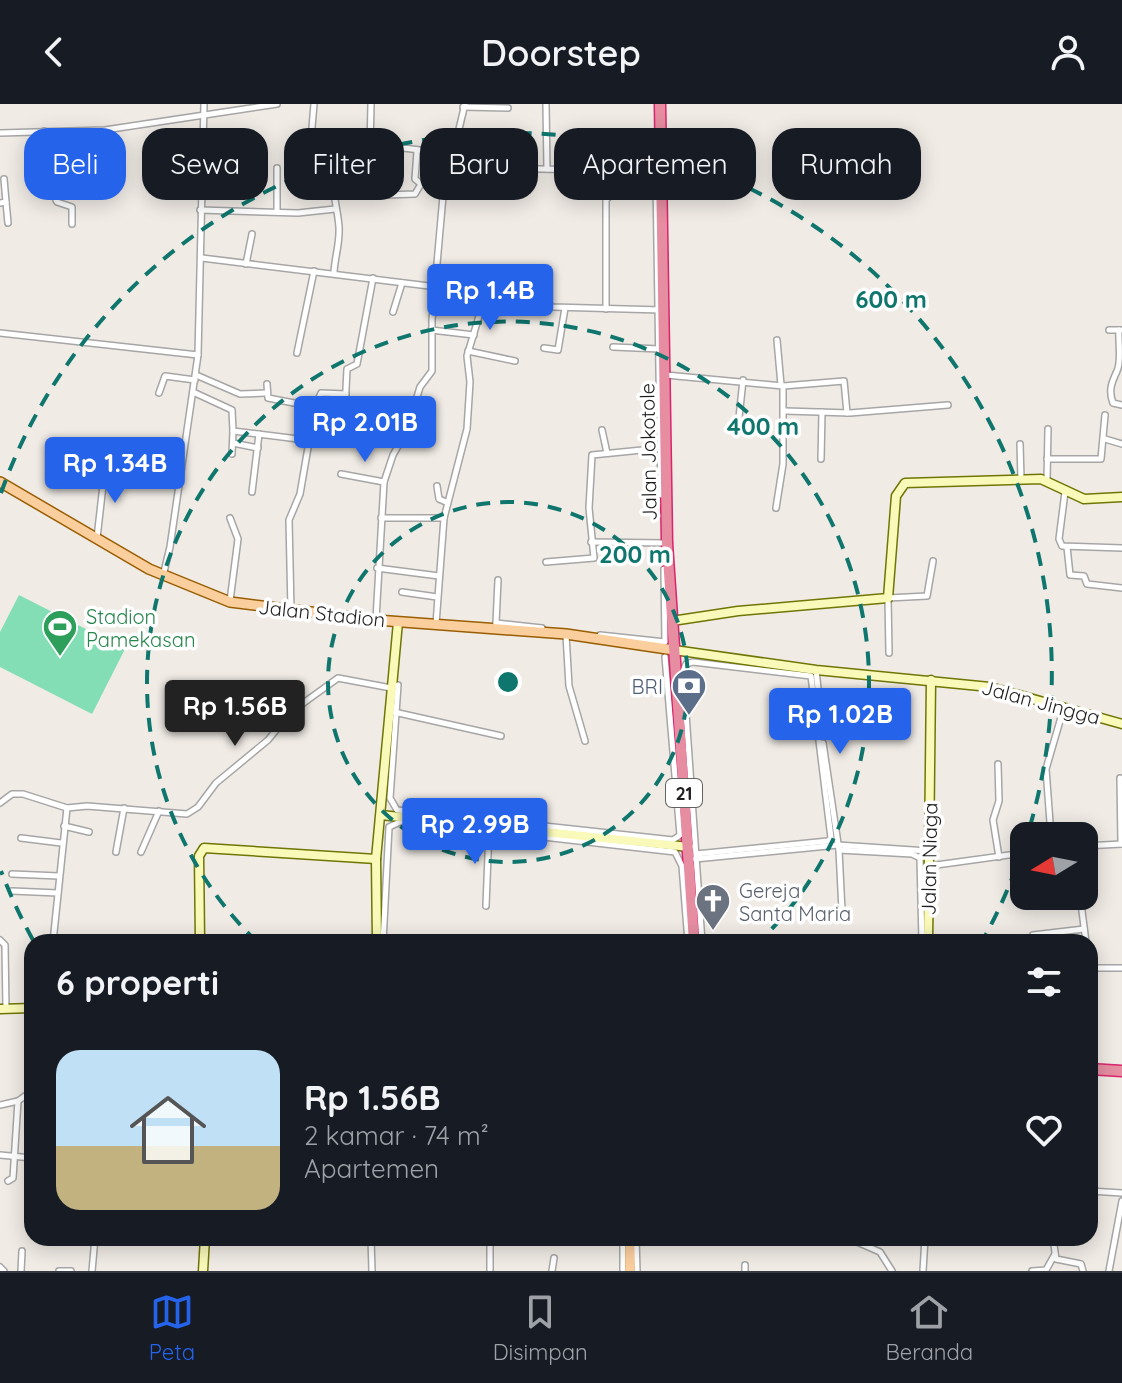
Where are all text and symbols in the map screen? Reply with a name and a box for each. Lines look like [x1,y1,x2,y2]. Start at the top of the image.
icon: back [32,30,76,74]
text: Doorstep [481,30,641,75]
icon: person [1046,30,1090,74]
chip: Beli [24,128,126,200]
chip: Sewa [142,128,268,200]
chip: Filter [284,128,404,200]
chip: Baru [420,128,538,200]
chip: Apartemen [554,128,756,200]
chip: Rumah [772,128,921,200]
pin: Rp 1.4B [416,264,564,332]
text: Rp 1.4B [445,273,535,306]
text: 600 m [855,284,927,314]
street label: Jalan Jokotole [634,383,662,521]
pin: Rp 2.01B [282,396,448,464]
text: Rp 2.01B [312,405,418,438]
text: 400 m [727,411,799,441]
pin: Rp 1.34B [32,437,198,505]
text: Rp 1.34B [63,446,167,479]
text: 200 m [599,539,671,569]
street label: Jalan Stadion [257,594,387,632]
place label: Stadion Pamekasan [86,604,195,652]
sports icon: Stadion Pamekasan [41,608,79,658]
bank icon: BRI [670,667,708,717]
centre of rings [494,668,522,696]
place label: BRI [632,674,663,699]
street label: Jalan Jingga [979,674,1103,730]
pin: Rp 1.56B [152,680,318,748]
pin: Rp 1.02B [757,688,923,756]
text: Rp 1.56B [183,689,287,722]
text: Rp 1.02B [787,697,893,730]
road number: 21 [666,779,702,807]
pin: Rp 2.99B [392,798,558,866]
street label: Jalan Niaga [916,802,942,916]
text: Rp 2.99B [420,807,530,840]
north arrow [1010,822,1098,910]
map controls [1010,822,1098,910]
place label: Gereja Santa Maria [739,878,851,926]
church icon: Gereja Santa Maria [694,882,732,932]
icon: filters [1022,960,1066,1004]
text: 6 properti [56,961,219,1004]
text: Rp 1.56B [304,1076,441,1119]
icon: home [120,1082,216,1178]
icon: heart [1022,1108,1066,1152]
text: 2 kamar · 74 m² [304,1119,489,1152]
text: Apartemen [304,1152,439,1185]
tab: Peta [149,1290,195,1366]
tab: Disimpan [493,1290,588,1366]
tab: Beranda [885,1290,973,1366]

